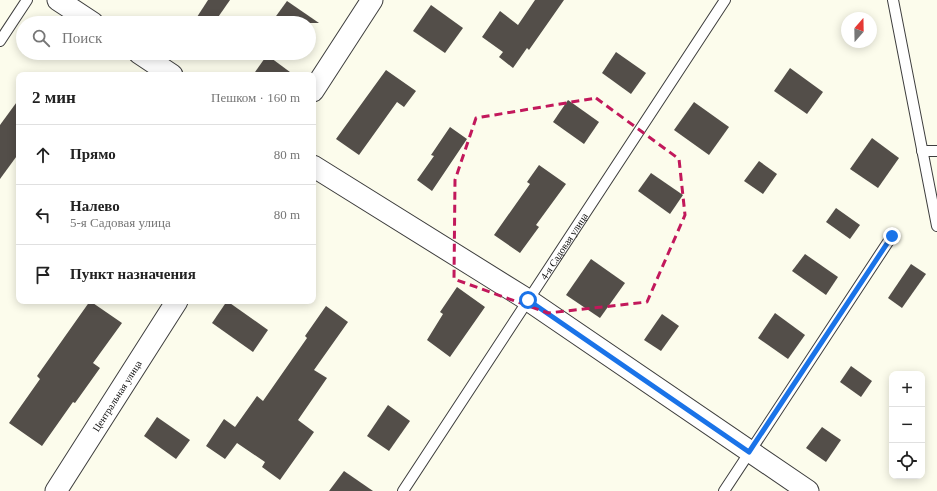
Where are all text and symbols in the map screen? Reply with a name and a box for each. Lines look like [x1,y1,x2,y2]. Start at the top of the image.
north arrow [841,12,877,48]
search box [16,16,316,60]
icon: search [30,27,52,49]
text: Поиск [62,30,102,46]
text: 2 мин [32,88,76,107]
text: Пешком · 160 m [211,90,300,105]
icon: ahead [32,144,54,166]
text: Прямо [70,146,116,162]
text: 80 m [274,147,300,162]
text: Налево [70,198,120,214]
icon: left [32,204,54,226]
text: 80 m [274,207,300,222]
street label: 4-я Садовая улица [538,210,590,282]
text: 5-я Садовая улица [70,215,171,230]
route end [883,227,901,245]
icon: arrive [32,264,54,286]
text: Пункт назначения [70,266,196,282]
route start [519,291,537,309]
street label: Центральная улица [90,358,144,434]
map controls [889,371,925,479]
button: + [889,371,925,407]
button: − [889,407,925,443]
button: locate [889,443,925,479]

